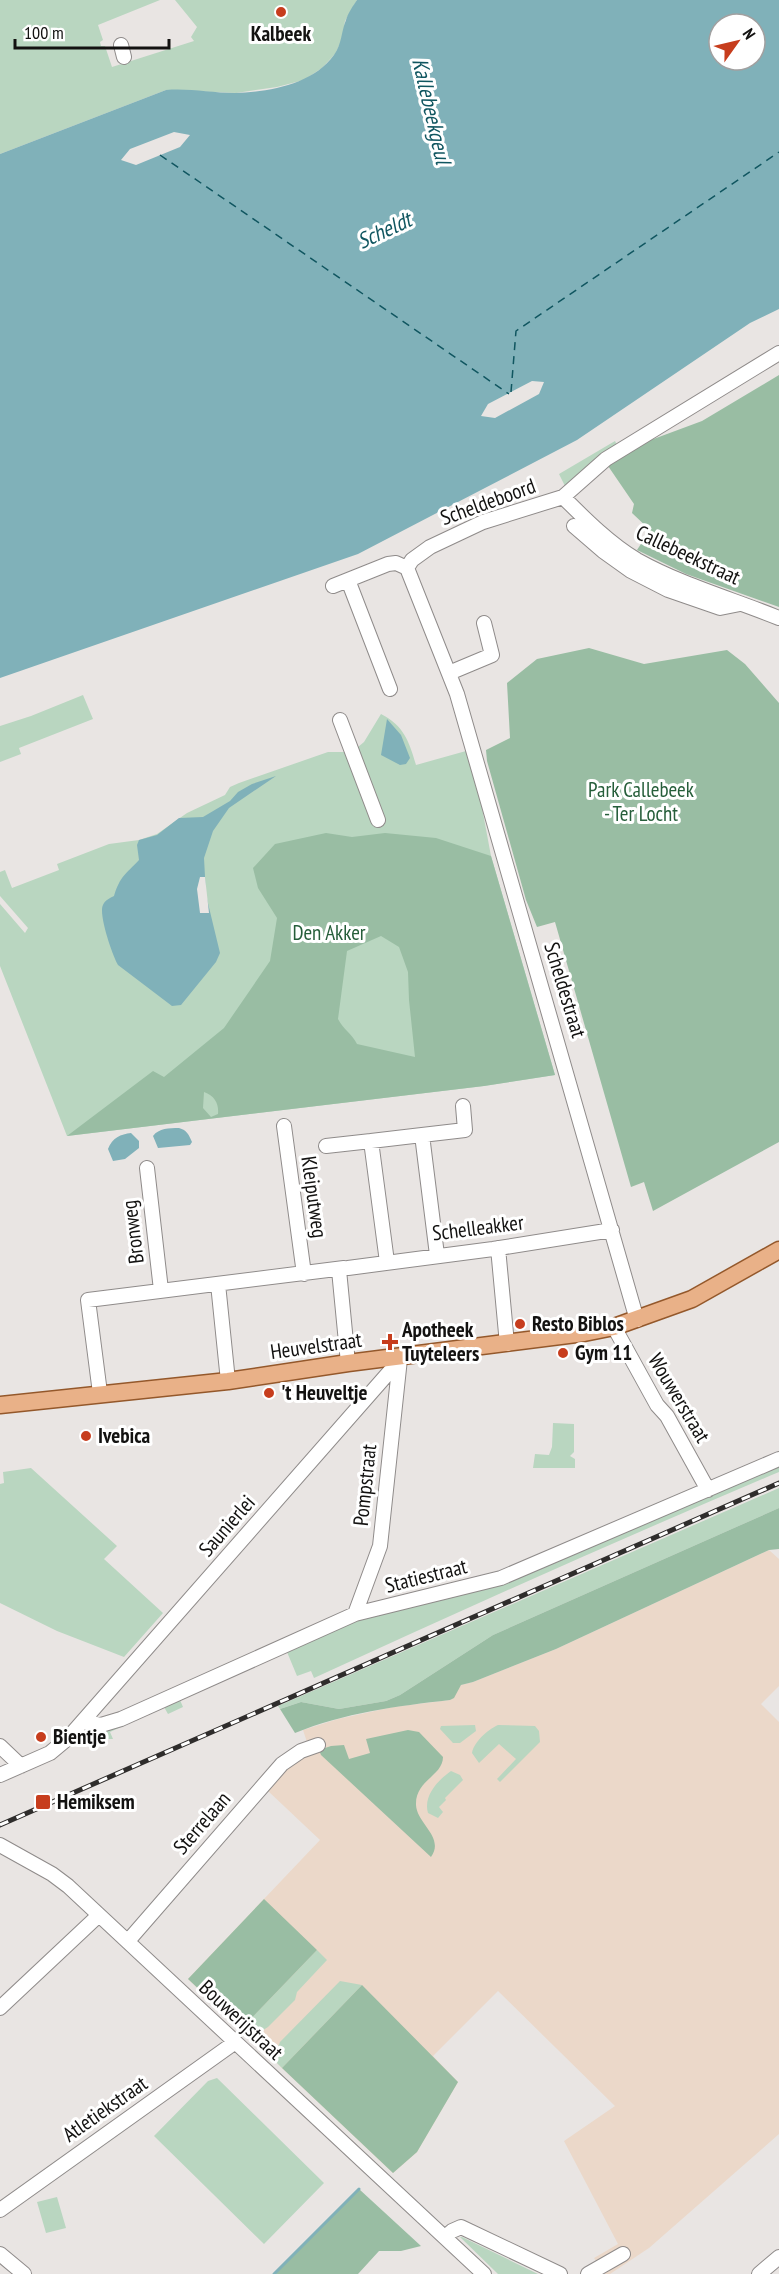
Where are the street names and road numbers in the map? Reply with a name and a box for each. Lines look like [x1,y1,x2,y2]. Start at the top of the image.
street label: Scheldeboord [437,472,539,531]
street label: Callebeekstraat [632,519,745,591]
street label: Scheldestraat [538,939,593,1041]
street label: Kleiputweg [295,1154,334,1240]
street label: Bronweg [115,1199,150,1265]
street label: Schelleakker [431,1208,525,1246]
street label: Heuvelstraat [269,1326,364,1365]
street label: Wouwerstraat [642,1348,717,1447]
street label: Pompstraat [347,1443,382,1527]
street label: Saunierlei [193,1489,261,1562]
street label: Statiestraat [382,1552,470,1599]
street label: Sterrelaan [167,1786,236,1860]
street label: Bouwerijstraat [194,1974,289,2065]
street label: Atletiekstraat [57,2069,153,2148]

